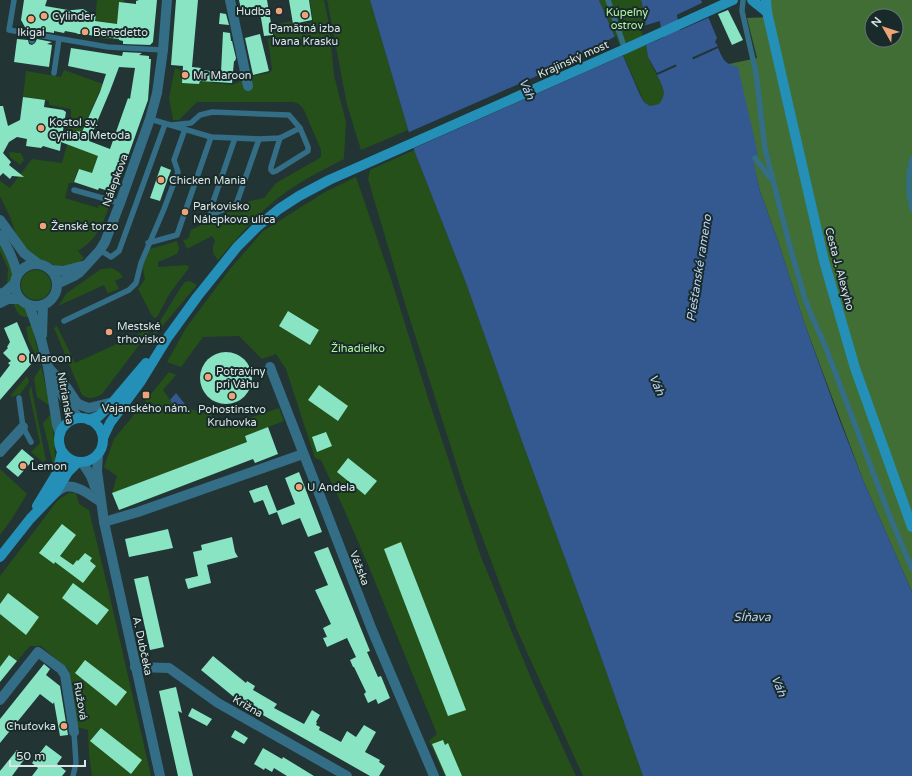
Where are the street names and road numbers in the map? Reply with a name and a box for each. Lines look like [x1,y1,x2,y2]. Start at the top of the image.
street label: Krajinský most [536,38,611,81]
street label: Nálepkova [100,152,131,208]
street label: Cesta J. Alexyho [822,226,857,312]
street label: Nitrianska [55,371,76,425]
street label: Vážska [347,549,372,587]
street label: A. Dubčeka [130,615,155,677]
street label: Ružová [71,681,90,721]
street label: Krížna [230,693,265,720]

